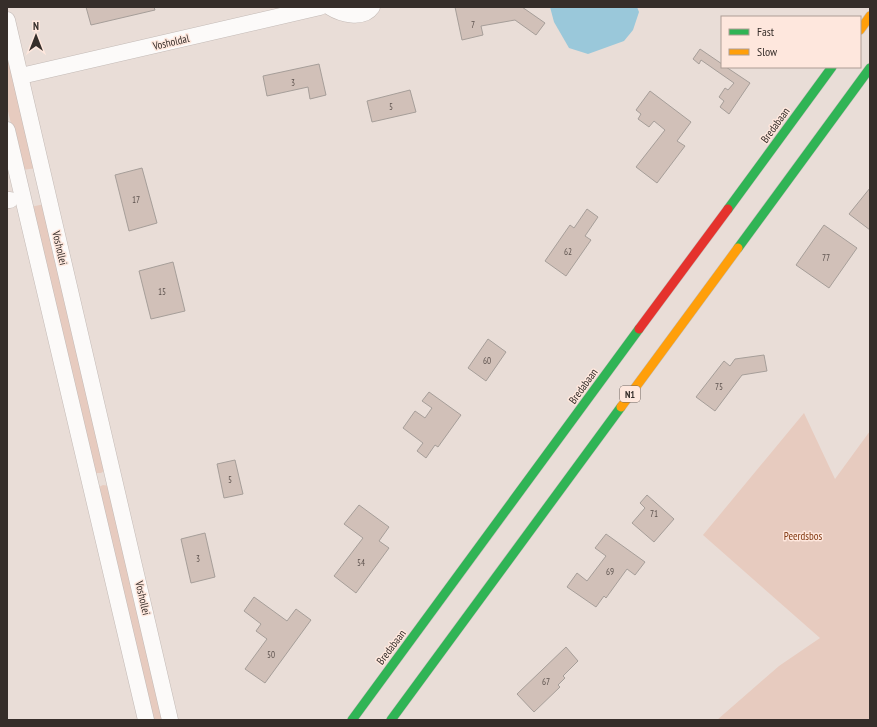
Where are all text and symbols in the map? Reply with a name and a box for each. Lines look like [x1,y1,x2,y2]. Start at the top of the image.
north arrow [16,16,56,56]
legend [721,16,861,68]
text: N [33,19,39,33]
house number: 7 [471,19,475,30]
text: Fast [757,24,775,39]
street label: Vosholdal [150,31,191,53]
text: Slow [757,44,778,59]
house number: 3 [291,77,295,88]
house number: 5 [389,101,393,112]
street label: Bredabaan [757,104,793,145]
house number: 17 [132,194,140,205]
street label: Voshollei [49,229,71,266]
house number: 62 [564,246,572,257]
house number: 77 [822,252,830,263]
house number: 15 [158,286,166,297]
house number: 60 [483,355,491,366]
street label: Bredabaan [565,365,601,406]
house number: 75 [715,381,723,392]
road number: N1 [620,386,640,402]
house number: 5 [228,474,232,485]
house number: 71 [650,508,658,519]
park label: Peerdsbos [784,529,822,543]
house number: 3 [196,553,200,564]
house number: 54 [357,557,365,568]
house number: 69 [606,566,614,577]
street label: Voshollei [132,579,154,616]
street label: Bredabaan [373,627,409,667]
house number: 50 [267,649,275,660]
house number: 67 [542,676,550,687]

